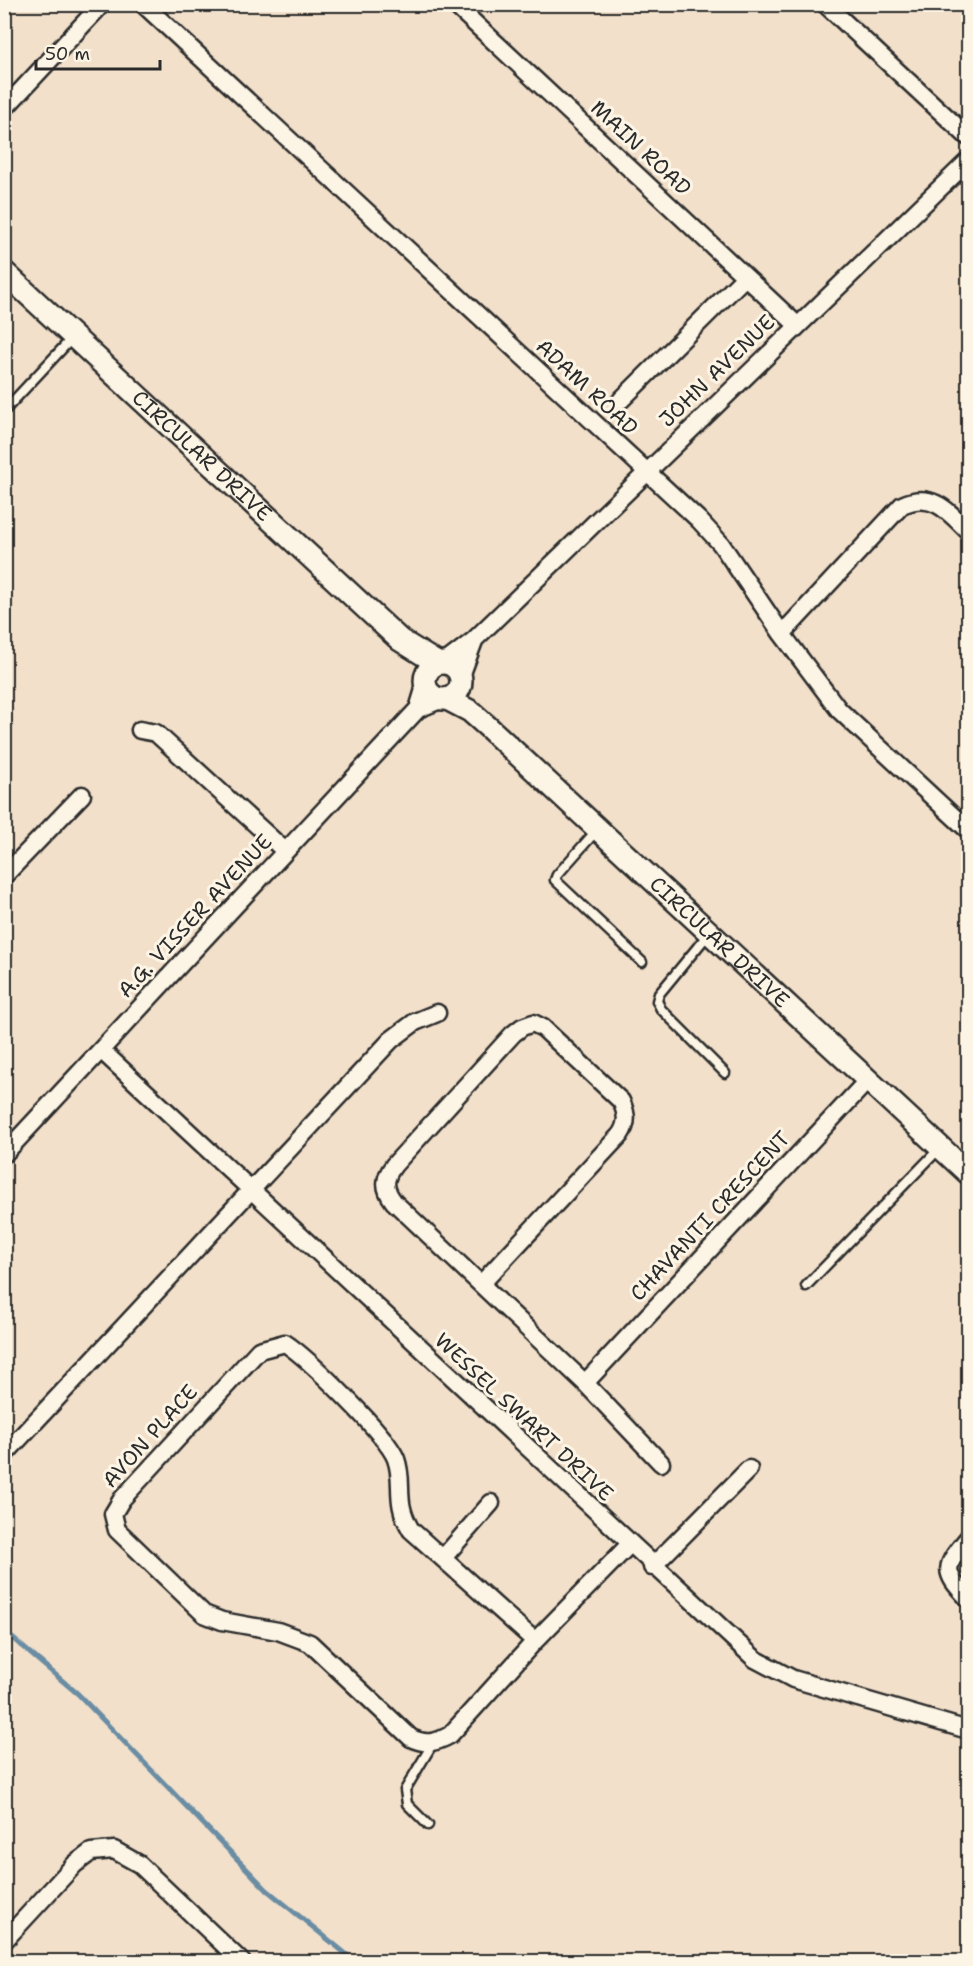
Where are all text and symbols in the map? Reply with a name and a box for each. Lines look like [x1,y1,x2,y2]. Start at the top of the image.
scale bar [36,33,160,71]
text: 50 m [45,42,90,66]
street label: MAIN ROAD [585,94,697,202]
street label: JOHN AVENUE [653,309,781,433]
street label: ADAM ROAD [530,333,644,441]
street label: CIRCULAR DRIVE [126,384,278,528]
street label: A.G. VISSER AVENUE [112,828,278,1004]
street label: CIRCULAR DRIVE [644,870,795,1014]
street label: CHAVANTI CRESCENT [624,1125,796,1307]
street label: WESSEL SWART DRIVE [429,1327,619,1507]
street label: AVON PLACE [96,1378,204,1494]

